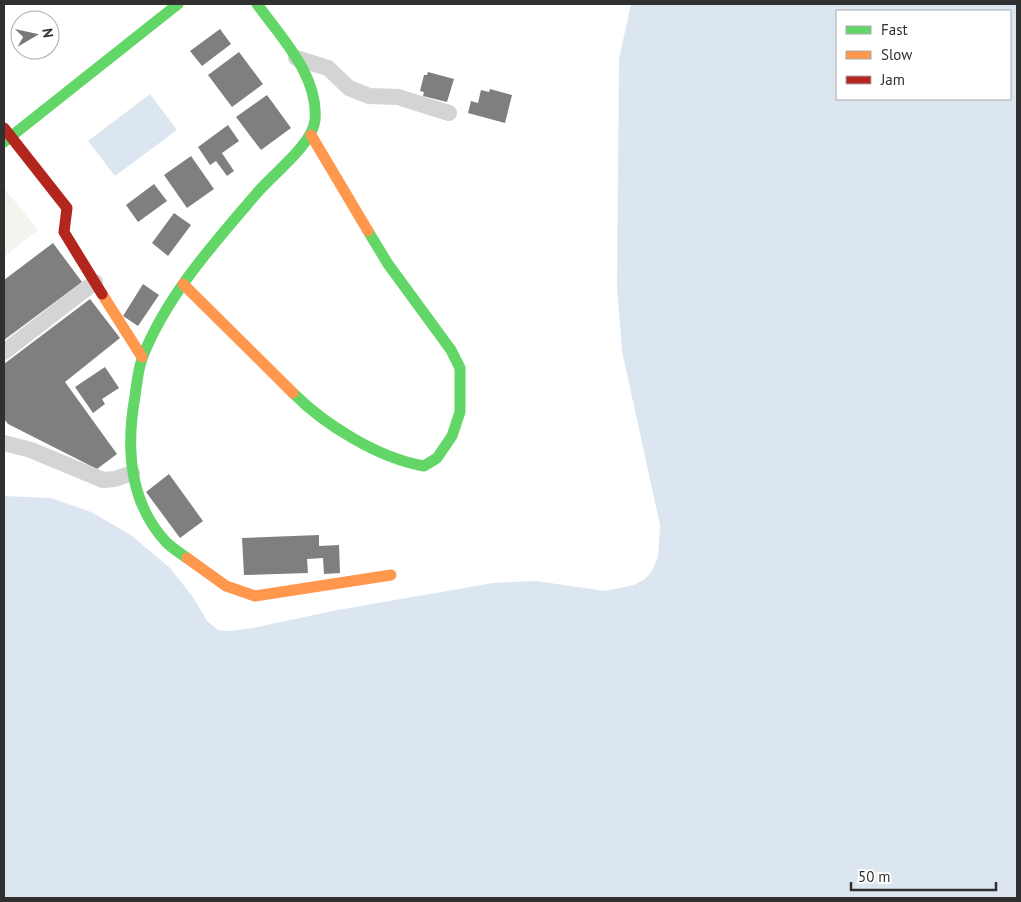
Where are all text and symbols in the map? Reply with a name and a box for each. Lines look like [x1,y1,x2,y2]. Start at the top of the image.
north arrow [10,10,60,60]
legend [836,10,1011,100]
text: Fast [881,20,908,39]
text: N [38,27,57,39]
text: Slow [881,45,912,64]
text: Jam [880,70,905,89]
scale bar [851,860,996,892]
text: 50 m [858,867,891,886]

